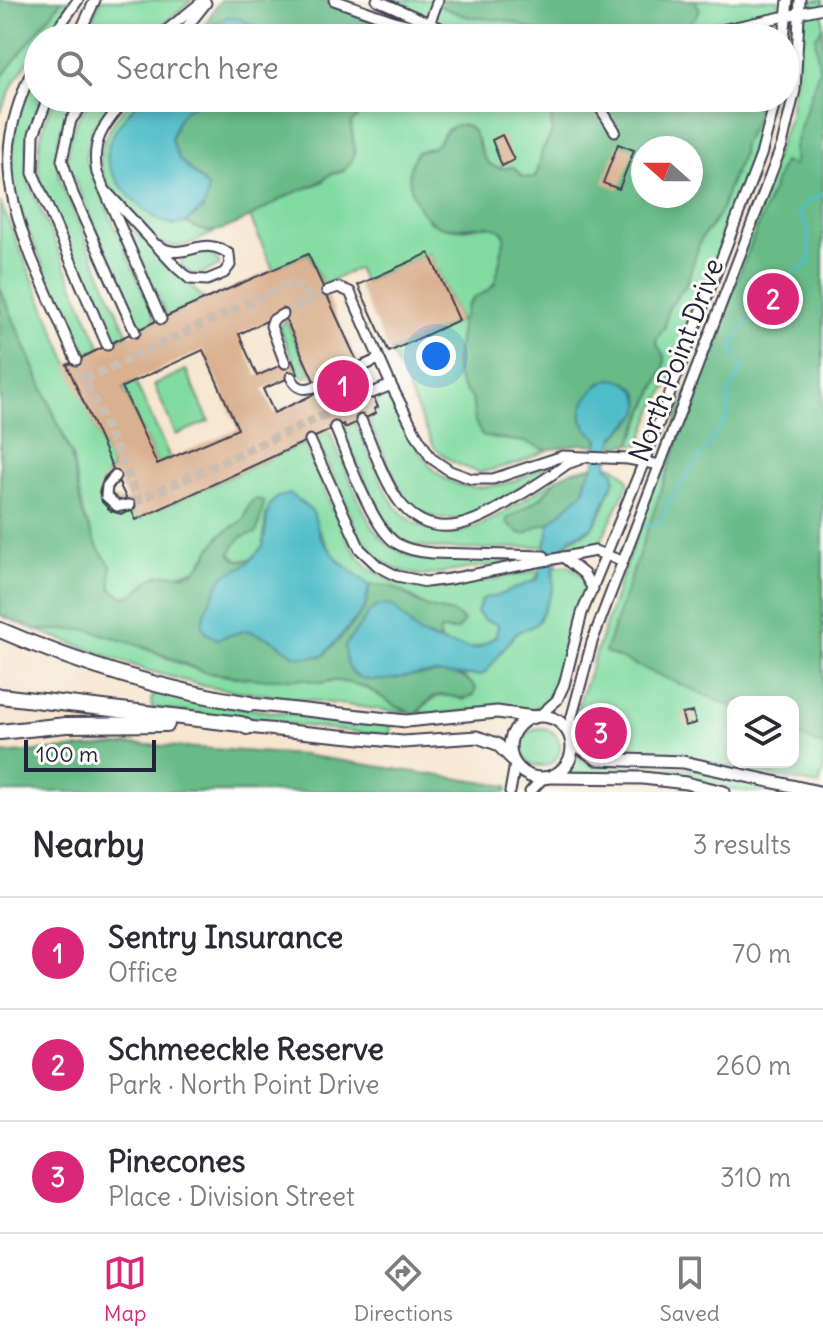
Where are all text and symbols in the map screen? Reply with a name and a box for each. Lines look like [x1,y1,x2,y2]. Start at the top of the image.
search box [24,24,799,112]
icon: search [52,46,96,90]
text: Search here [116,49,279,87]
north arrow [631,136,703,208]
street label: North Point Drive [621,253,731,467]
pin: 2 [747,269,799,329]
your location [416,336,456,376]
pin: 1 [317,356,369,416]
map controls [727,696,799,768]
button: layers [727,696,799,768]
pin: 3 [575,703,627,763]
scale bar [24,736,156,772]
text: 100 m [36,740,98,768]
text: Nearby [32,823,145,866]
text: 3 results [693,828,791,861]
text: Sentry Insurance [108,918,343,956]
text: 1 [53,937,63,970]
text: 70 m [732,937,791,970]
text: Office [108,956,178,989]
text: Schmeeckle Reserve [108,1030,384,1068]
text: 2 [51,1049,65,1082]
text: 260 m [716,1049,791,1082]
text: Park · North Point Drive [108,1068,380,1101]
text: Pinecones [108,1142,245,1180]
text: 3 [51,1161,65,1194]
text: 310 m [720,1161,791,1194]
text: Place · Division Street [108,1180,355,1213]
tab: Map [103,1251,147,1327]
tab: Directions [354,1251,453,1327]
tab: Saved [659,1251,720,1327]

